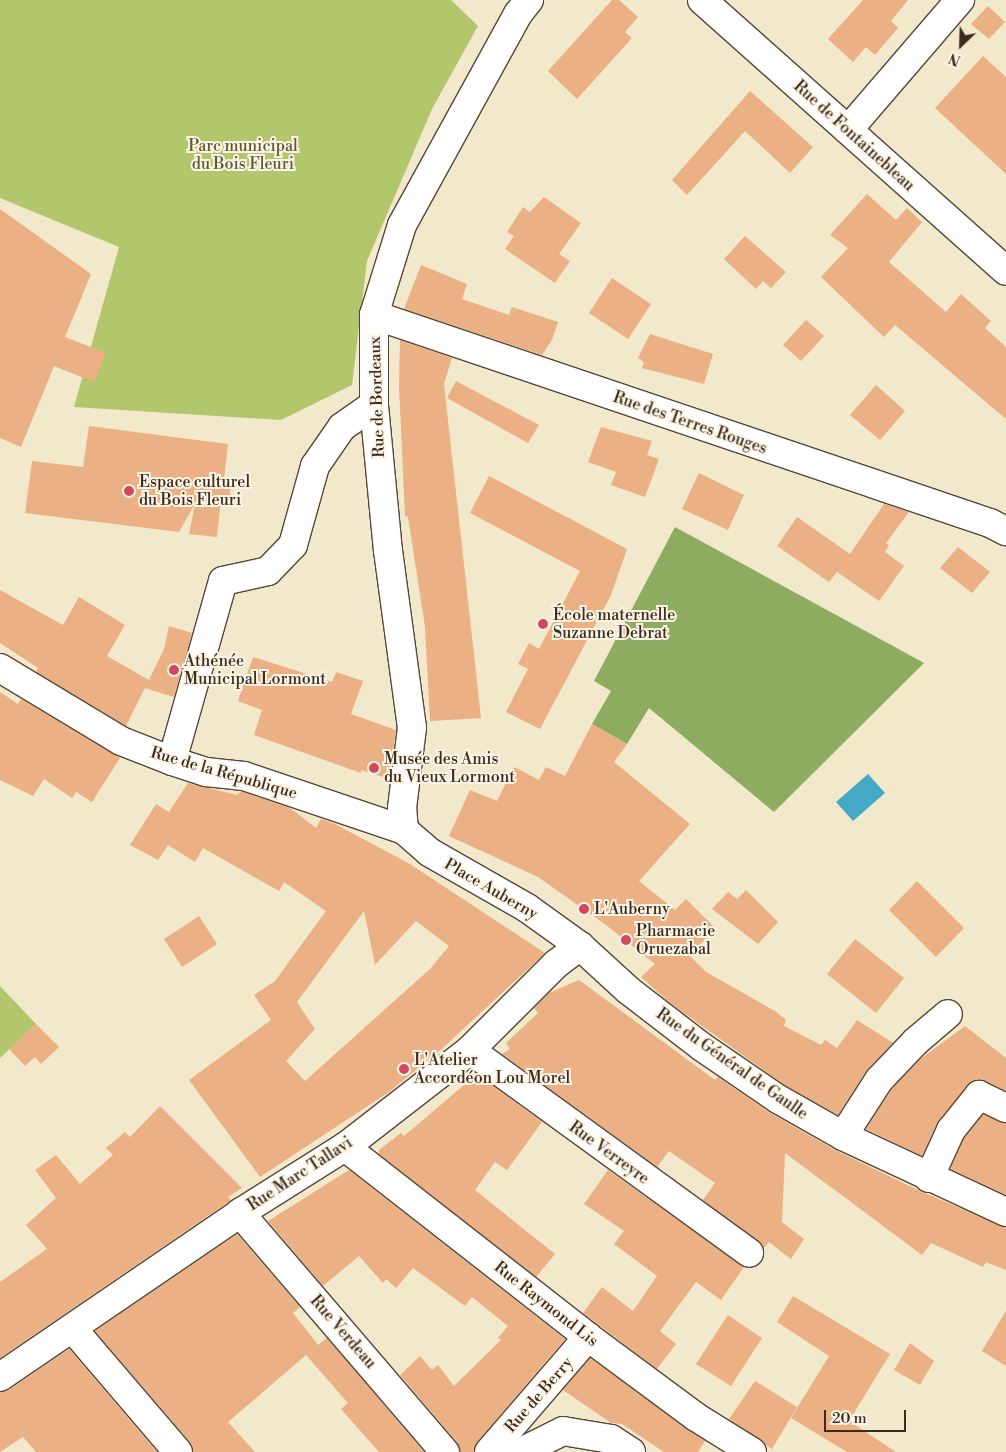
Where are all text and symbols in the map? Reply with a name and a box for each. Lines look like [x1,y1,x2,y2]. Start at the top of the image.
north arrow [936,20,986,70]
text: N [946,48,964,69]
street label: Rue de Fontainebleau [790,77,918,195]
park label: Parc municipal du Bois Fleuri [188,136,298,174]
street label: Rue de Bordeaux [365,336,389,458]
street label: Rue des Terres Rouges [611,388,769,458]
place label: Espace culturel du Bois Fleuri [139,472,250,510]
marker: Espace culturel du Bois Fleuri [123,485,135,497]
place label: École maternelle Suzanne Debrat [553,605,675,643]
marker: École maternelle Suzanne Debrat [537,618,549,630]
place label: Athénée Municipal Lormont [184,651,326,689]
marker: Athénée Municipal Lormont [168,664,180,676]
street label: Rue de la République [148,743,300,803]
place label: Musée des Amis du Vieux Lormont [384,749,515,787]
marker: Musée des Amis du Vieux Lormont [368,762,380,774]
street label: Place Auberny [441,854,541,924]
place label: L'Auberny [594,899,670,919]
marker: L'Auberny [578,903,590,915]
place label: Pharmacie Oruezabal [636,921,715,959]
marker: Pharmacie Oruezabal [620,934,632,946]
street label: Rue du Général de Gaulle [653,1004,811,1124]
place label: L'Atelier Accordéon Lou Morel [414,1050,570,1088]
marker: L'Atelier Accordéon Lou Morel [398,1063,410,1075]
street label: Rue Verreyre [565,1117,653,1189]
street label: Rue Marc Tallavi [244,1133,356,1215]
street label: Rue Raymond Lis [490,1257,602,1351]
street label: Rue Verdeau [306,1291,380,1373]
street label: Rue de Berry [501,1353,577,1437]
scale bar [826,1400,908,1432]
text: 20 m [832,1409,867,1428]

